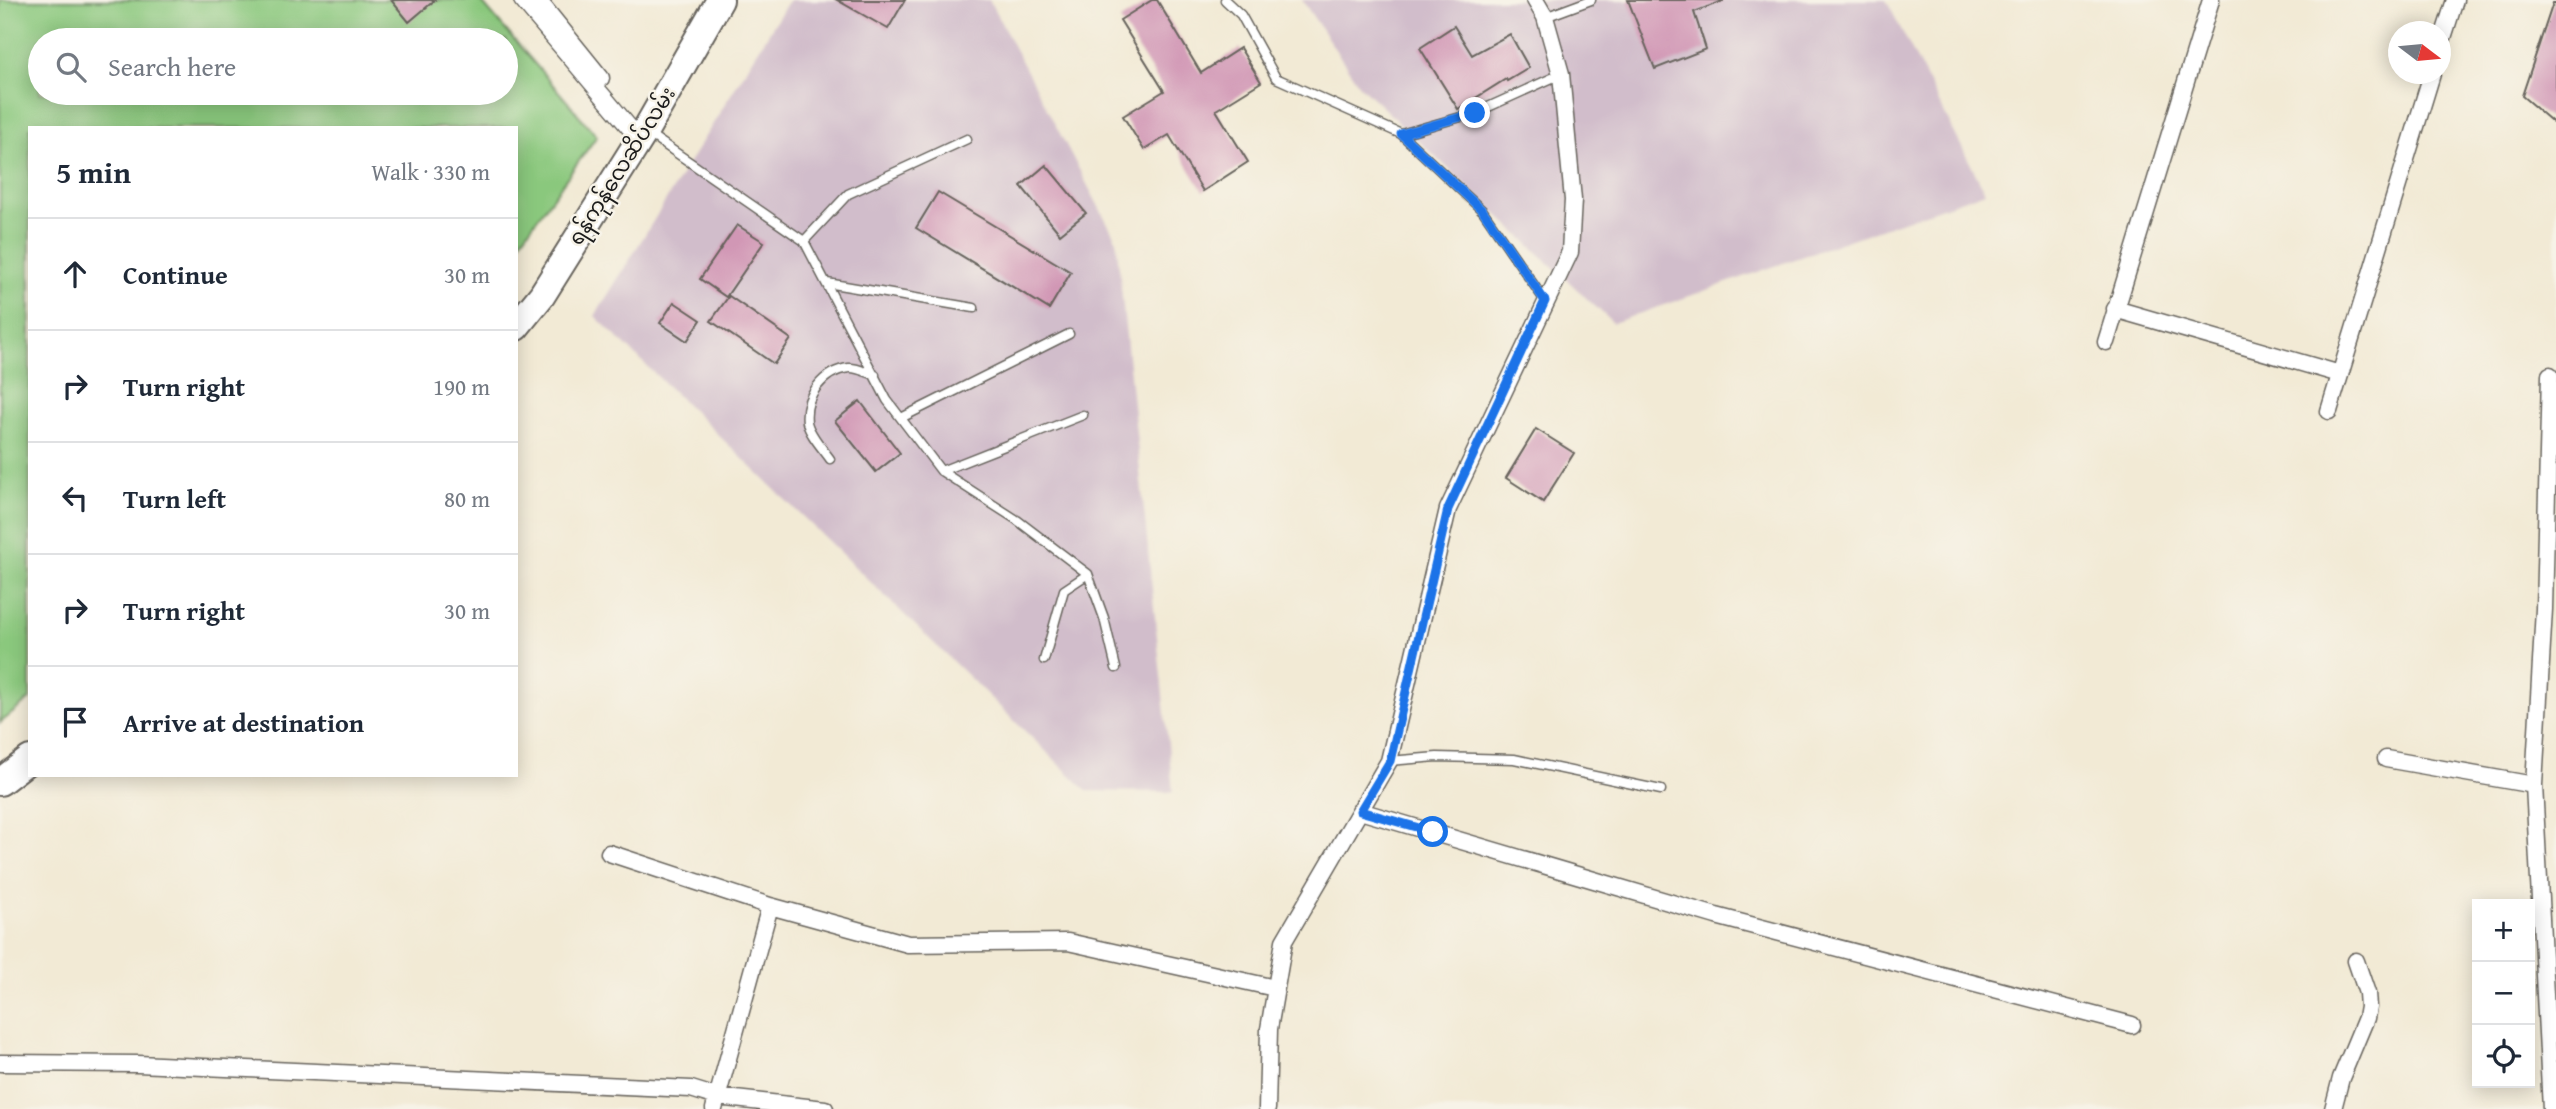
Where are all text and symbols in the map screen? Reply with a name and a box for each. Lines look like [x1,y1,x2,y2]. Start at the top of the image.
north arrow [2388,21,2451,84]
search box [28,28,518,105]
text: Search here [108,47,236,86]
icon: search [52,48,90,86]
street label: ရန်ကုန်လေဆိပ်လမ်း [560,81,685,252]
route end [1459,97,1490,128]
text: 5 min [56,150,131,194]
text: Walk · 330 m [371,155,490,188]
icon: ahead [56,255,94,293]
text: Continue [123,255,228,294]
text: 30 m [444,258,490,291]
icon: right [56,367,94,405]
text: Turn right [123,367,245,406]
text: 190 m [433,370,490,403]
icon: left [56,479,94,517]
text: Turn left [123,479,226,518]
text: 80 m [444,482,490,515]
icon: right [56,591,94,629]
text: Turn right [123,591,245,630]
text: 30 m [444,594,490,627]
icon: arrive [56,703,94,741]
text: Arrive at destination [123,703,364,742]
route start [1417,816,1448,847]
map controls [2472,899,2535,1088]
button: + [2472,899,2535,962]
button: − [2472,962,2535,1025]
button: locate [2472,1025,2535,1088]

